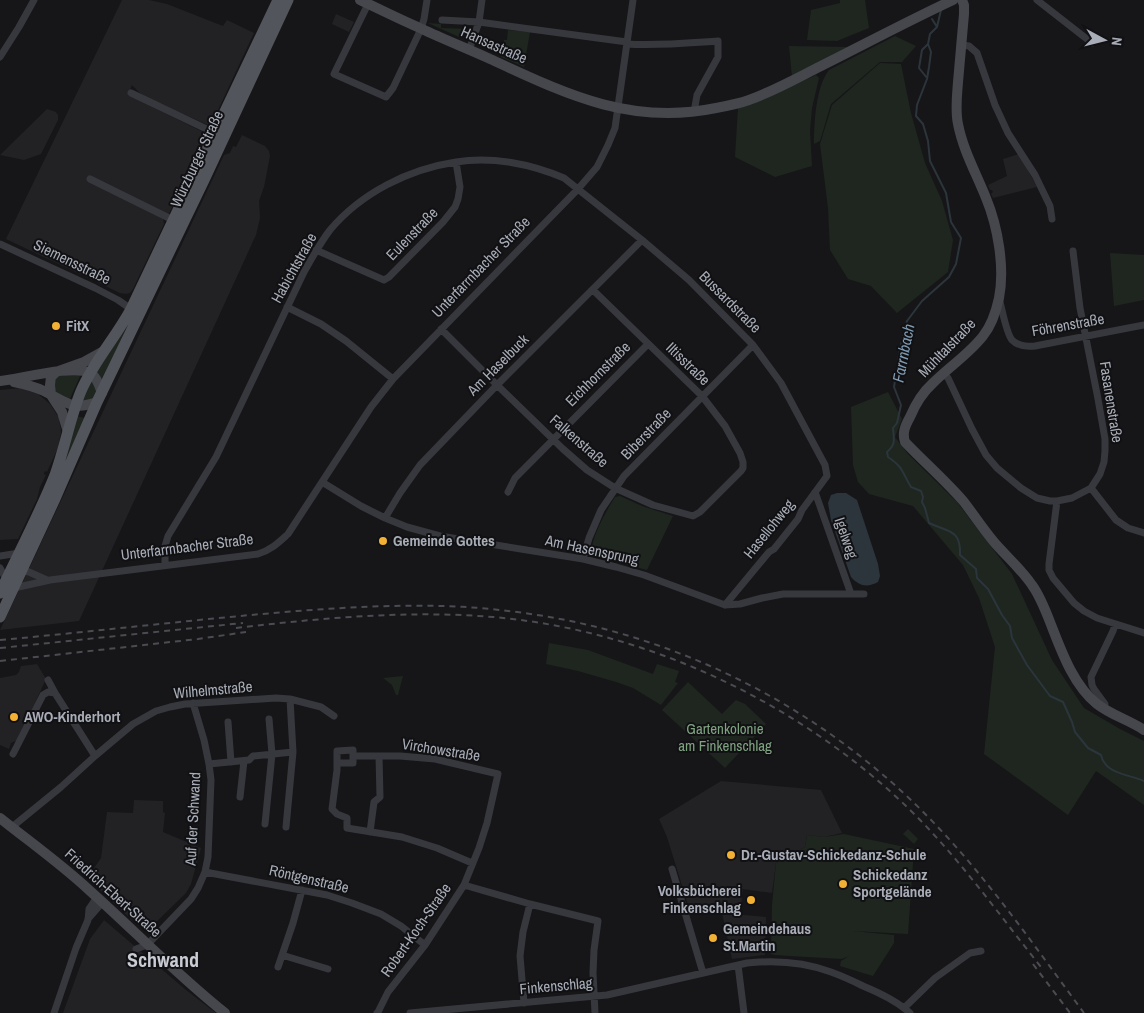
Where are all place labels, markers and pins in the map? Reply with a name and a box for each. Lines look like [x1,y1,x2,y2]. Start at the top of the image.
place label: FitX [66,315,90,336]
marker: FitX [50,320,62,332]
place label: Gemeinde Gottes [393,530,495,551]
marker: Gemeinde Gottes [377,535,389,547]
place label: AWO-Kinderhort [24,706,120,727]
marker: AWO-Kinderhort [8,711,20,723]
place label: Dr.-Gustav-Schickedanz-Schule [741,844,926,865]
marker: Dr.-Gustav-Schickedanz-Schule [725,849,737,861]
place label: Schickedanz Sportgelände [853,864,932,902]
marker: Schickedanz Sportgelände [837,878,849,890]
place label: Volksbücherei Finkenschlag [658,880,741,918]
marker: Volksbücherei Finkenschlag [745,894,757,906]
place label: Gemeindehaus St.Martin [723,918,811,956]
marker: Gemeindehaus St.Martin [707,932,719,944]

